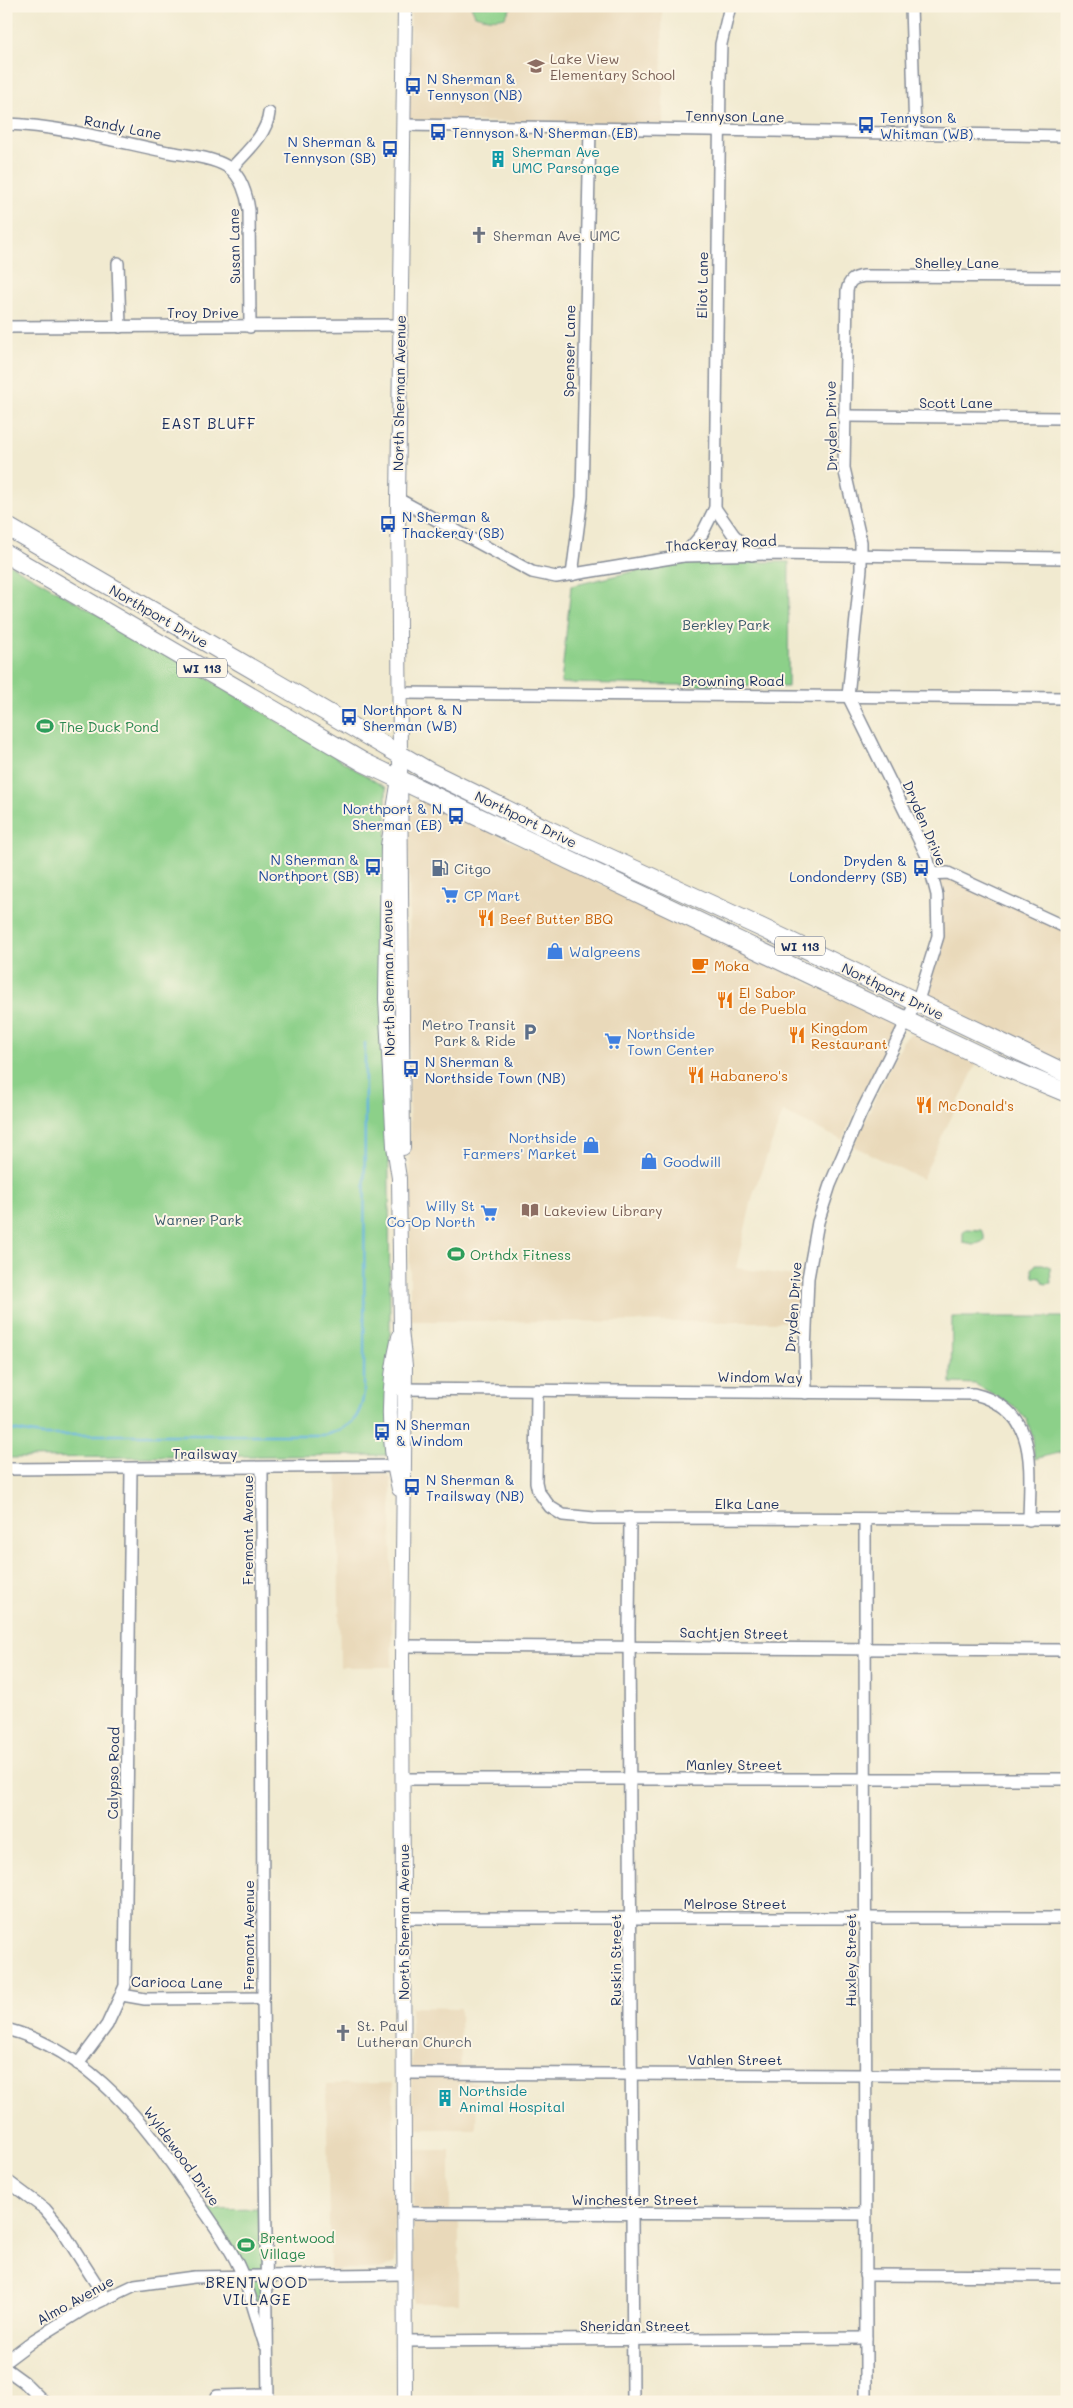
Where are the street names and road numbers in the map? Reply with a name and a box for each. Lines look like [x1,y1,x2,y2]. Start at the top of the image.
street label: Tennyson Lane [685,106,785,126]
street label: Randy Lane [83,110,163,144]
street label: Susan Lane [224,208,244,284]
street label: Eliot Lane [692,251,712,319]
street label: Shelley Lane [915,253,999,272]
street label: Troy Drive [167,303,239,322]
street label: Spenser Lane [559,305,579,397]
street label: North Sherman Avenue [388,315,410,471]
street label: Dryden Drive [821,380,841,472]
street label: Scott Lane [919,393,993,412]
street label: Thackeray Road [665,531,777,555]
street label: Northport Drive [106,580,212,652]
road number: WI 113 [177,658,227,678]
street label: Browning Road [682,671,784,690]
street label: Dryden Drive [899,778,951,868]
street label: Northport Drive [472,786,580,852]
street label: North Sherman Avenue [377,900,399,1056]
road number: WI 113 [775,936,825,956]
street label: Northport Drive [839,958,947,1024]
street label: Dryden Drive [780,1261,806,1353]
street label: Windom Way [717,1367,803,1387]
street label: Trailsway [172,1444,238,1463]
street label: Fremont Avenue [238,1475,257,1585]
street label: Elka Lane [715,1494,779,1513]
street label: Sachtjen Street [679,1623,789,1643]
street label: Calypso Road [103,1726,123,1819]
street label: Manley Street [686,1755,782,1774]
street label: North Sherman Avenue [394,1844,413,2000]
street label: Fremont Avenue [239,1880,258,1990]
street label: Melrose Street [683,1894,787,1913]
street label: Huxley Street [841,1913,860,2007]
street label: Ruskin Street [606,1914,625,2006]
street label: Carioca Lane [131,1972,223,1992]
street label: Vahlen Street [688,2050,782,2069]
street label: Wyldewood Drive [139,2102,225,2210]
street label: Winchester Street [572,2190,698,2209]
street label: Almo Avenue [33,2271,117,2329]
street label: Sheridan Street [580,2316,690,2335]

